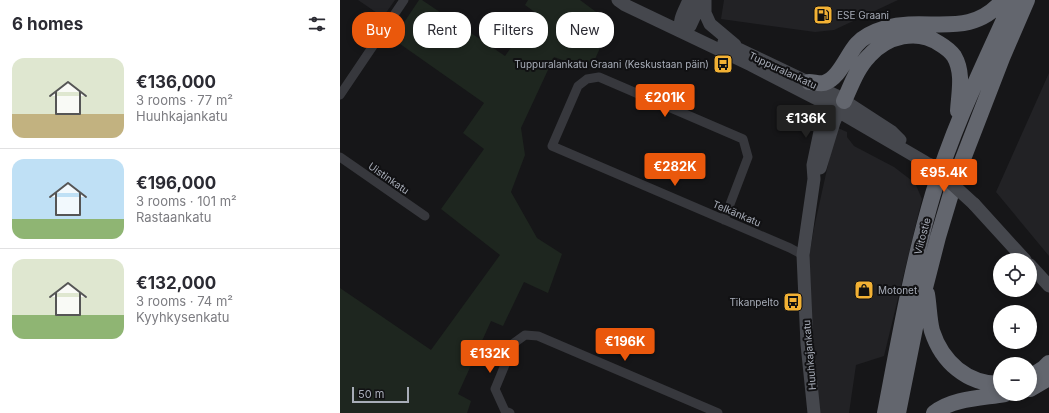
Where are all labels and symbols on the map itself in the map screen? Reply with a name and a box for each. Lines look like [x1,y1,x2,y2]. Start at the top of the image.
fuel station icon: ESE Graani [812,4,834,26]
place label: ESE Graani [837,9,889,21]
street label: Tuppuralankatu [747,49,819,91]
bus stop icon: Tuppuralankatu Graani (Keskustaan päin) [712,53,734,75]
place label: Tuppuralankatu Graani (Keskustaan päin) [514,58,709,70]
pin: €201K [637,84,693,118]
pin: €136K [778,105,834,139]
pin: €282K [647,153,703,187]
pin: €95.4K [911,159,977,193]
street label: Uistinkatu [366,160,412,196]
street label: Telkänkatu [711,197,763,229]
street label: Viitostie [911,216,933,256]
shop icon: Motonet [853,279,875,301]
place label: Motonet [878,284,918,296]
bus stop icon: Tikanpelto [782,291,804,313]
place label: Tikanpelto [729,296,779,308]
street label: Huuhkajankatu [800,319,818,391]
pin: €196K [597,328,653,362]
pin: €132K [462,340,518,374]
scale bar [352,385,409,404]

